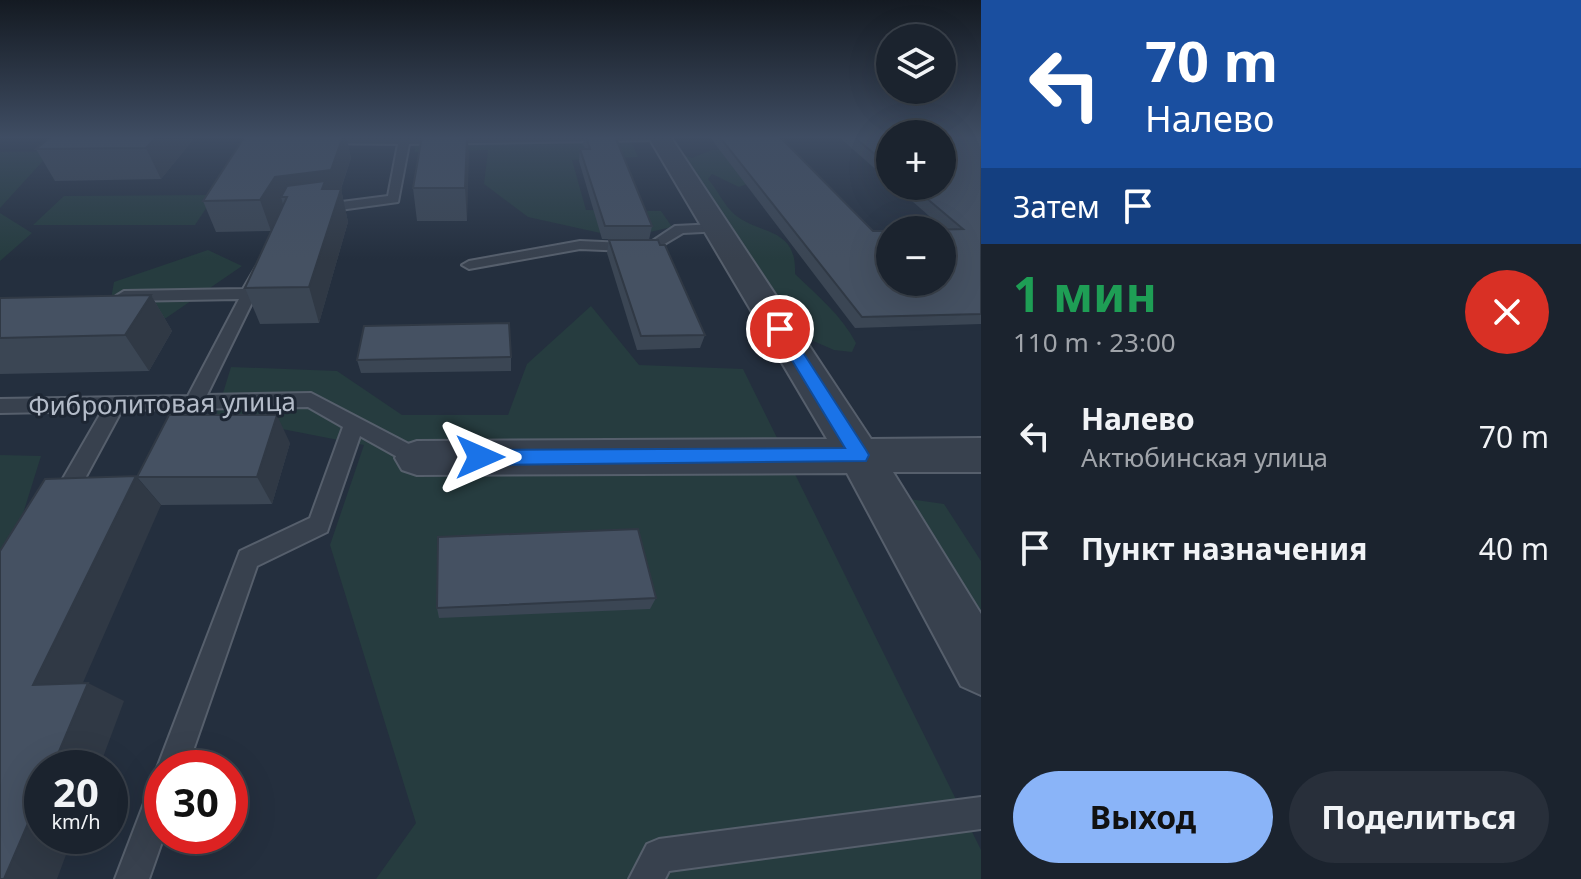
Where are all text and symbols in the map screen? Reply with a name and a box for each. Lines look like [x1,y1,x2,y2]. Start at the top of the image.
text: 70 m [1145,22,1278,98]
map controls [876,24,956,296]
button: layers [876,24,956,104]
icon: left [1013,32,1117,136]
text: Налево [1145,94,1274,143]
button: + [876,120,956,200]
icon: arrive [1116,184,1160,228]
text: Затем [1013,186,1100,227]
button: − [876,216,956,296]
text: 1 мин [1013,261,1157,326]
button: close [1465,270,1549,354]
pin [746,295,814,363]
icon: arrive [758,307,802,351]
text: 110 m · 23:00 [1013,324,1176,360]
street label: Фибролитовая улица [28,383,296,423]
text: Налево [1081,398,1195,439]
icon: left [1013,414,1057,458]
position arrow [438,415,522,499]
text: 70 m [1479,416,1549,457]
text: Актюбинская улица [1081,439,1328,475]
icon: arrive [1013,526,1057,570]
text: Пункт назначения [1081,528,1367,569]
text: 40 m [1479,528,1549,569]
speed limit sign: 30 [144,750,248,854]
text: 20 [53,764,99,819]
button: Выход [1013,771,1273,863]
button: Поделиться [1289,771,1549,863]
text: km/h [51,808,101,835]

